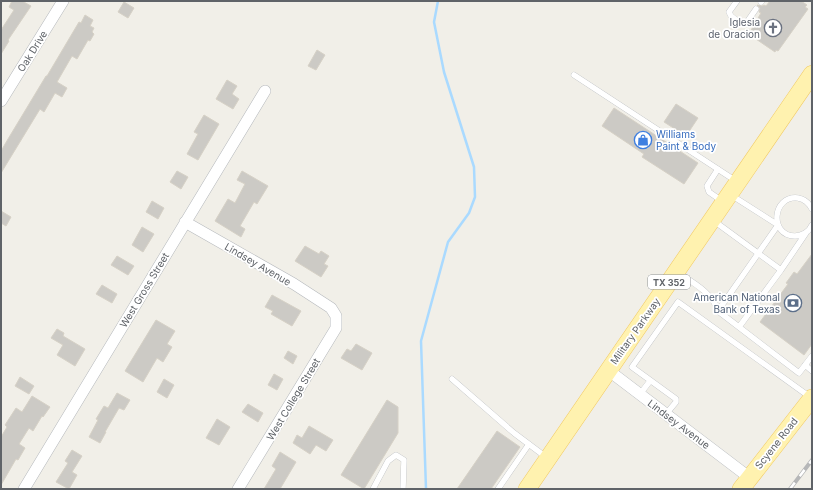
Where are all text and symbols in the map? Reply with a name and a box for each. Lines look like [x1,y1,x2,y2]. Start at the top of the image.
place label: Iglesia de Oracion [708,16,760,40]
church icon: Iglesia de Oracion [763,18,783,38]
street label: Oak Drive [15,28,49,74]
place label: Williams Paint & Body [656,128,716,152]
shop icon: Williams Paint & Body [633,130,653,150]
street label: Lindsey Avenue [223,240,293,288]
street label: West Gross Street [117,250,171,330]
road number: TX 352 [648,275,690,289]
place label: American National Bank of Texas [693,291,780,315]
bank icon: American National Bank of Texas [783,293,803,313]
street label: Military Parkway [608,295,663,367]
street label: West College Street [264,355,323,442]
street label: Lindsey Avenue [646,397,713,451]
street label: Scyene Road [752,415,800,471]

